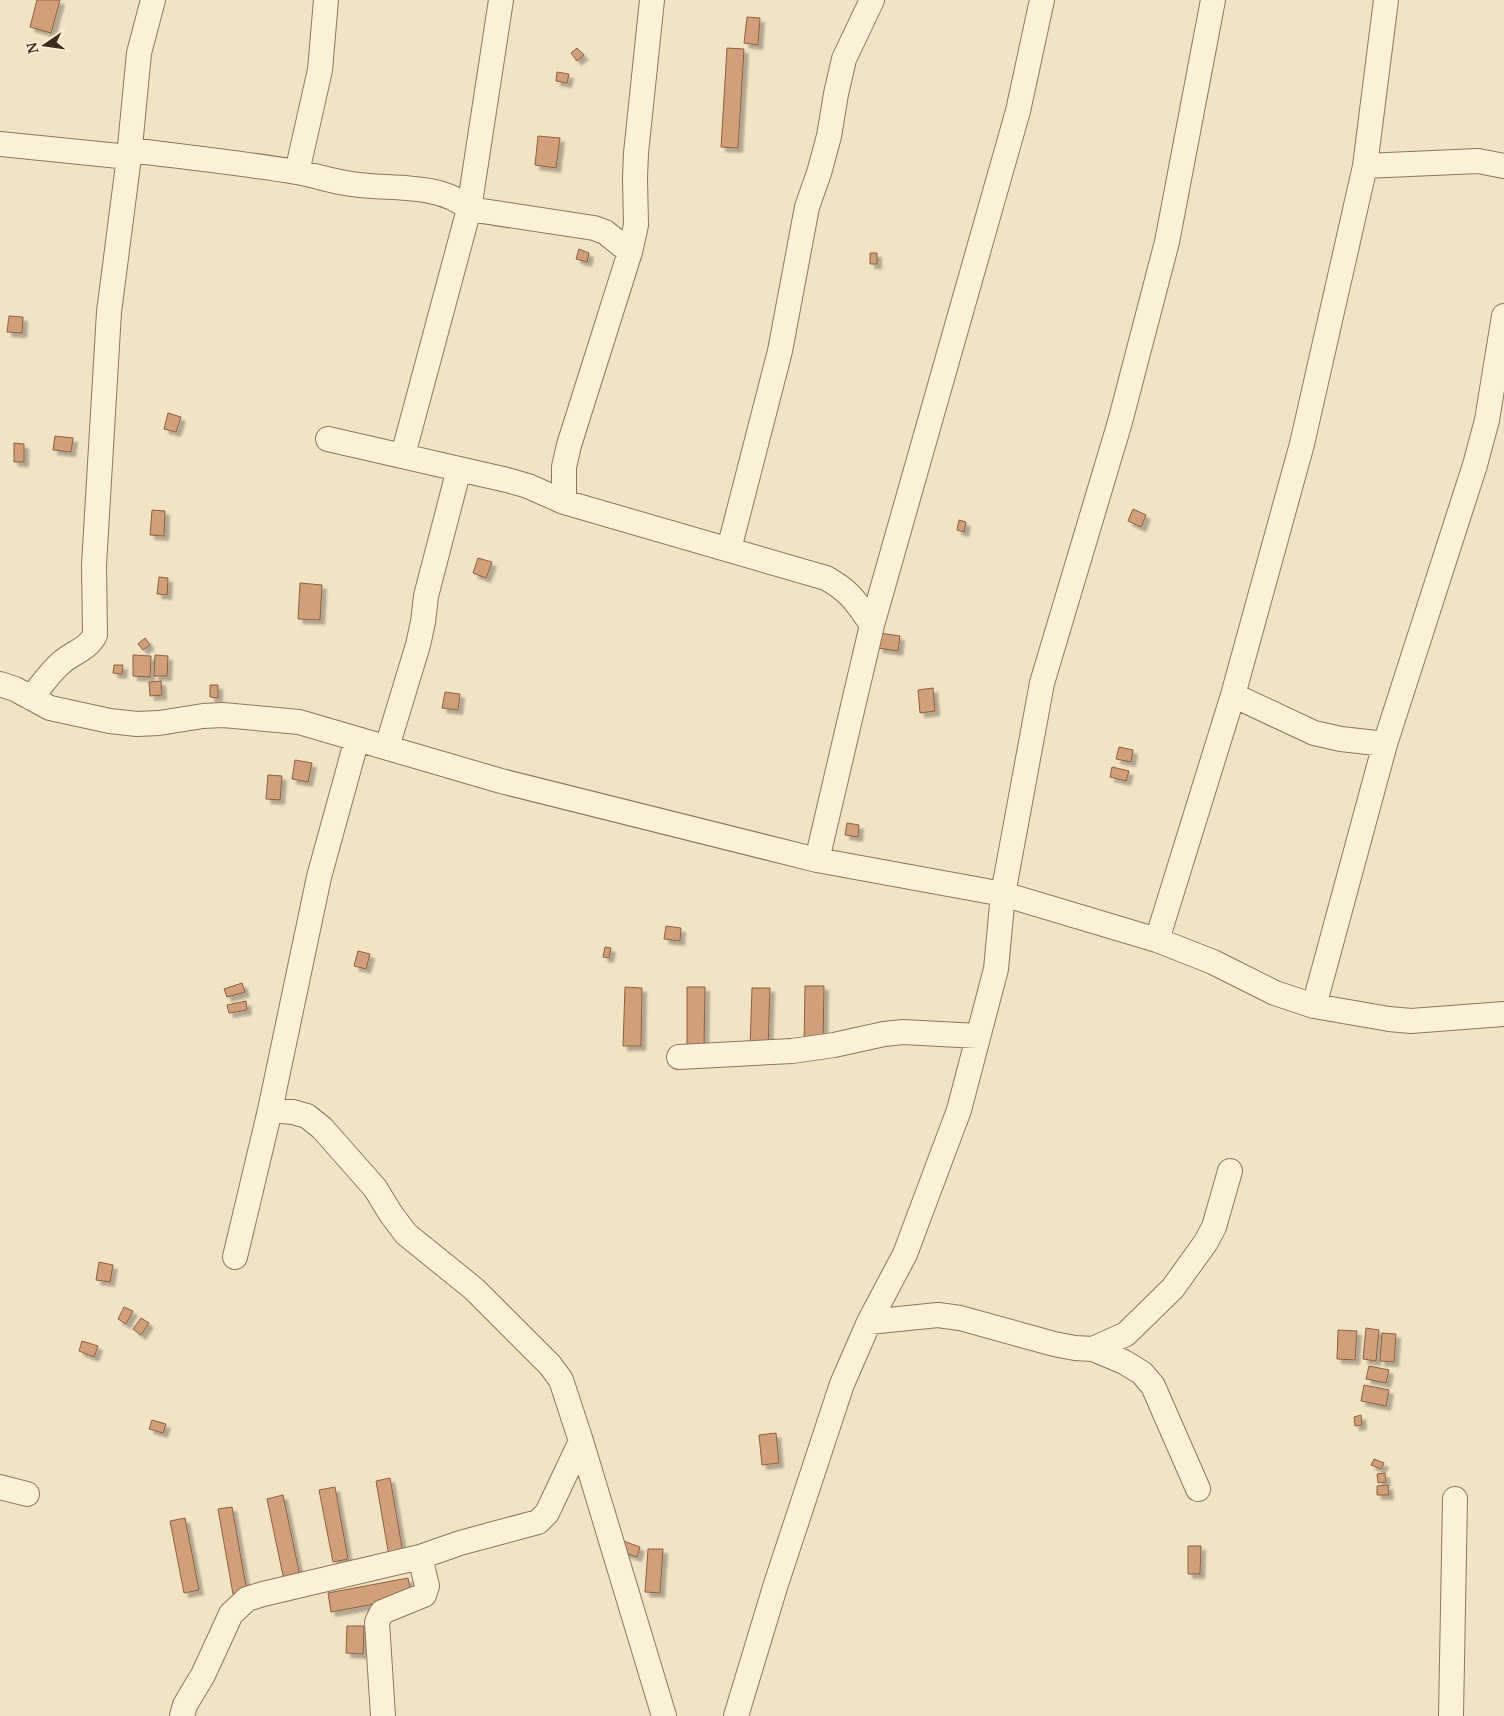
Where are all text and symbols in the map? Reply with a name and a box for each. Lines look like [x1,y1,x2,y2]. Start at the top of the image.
north arrow [20,20,70,70]
text: N [21,41,42,56]

